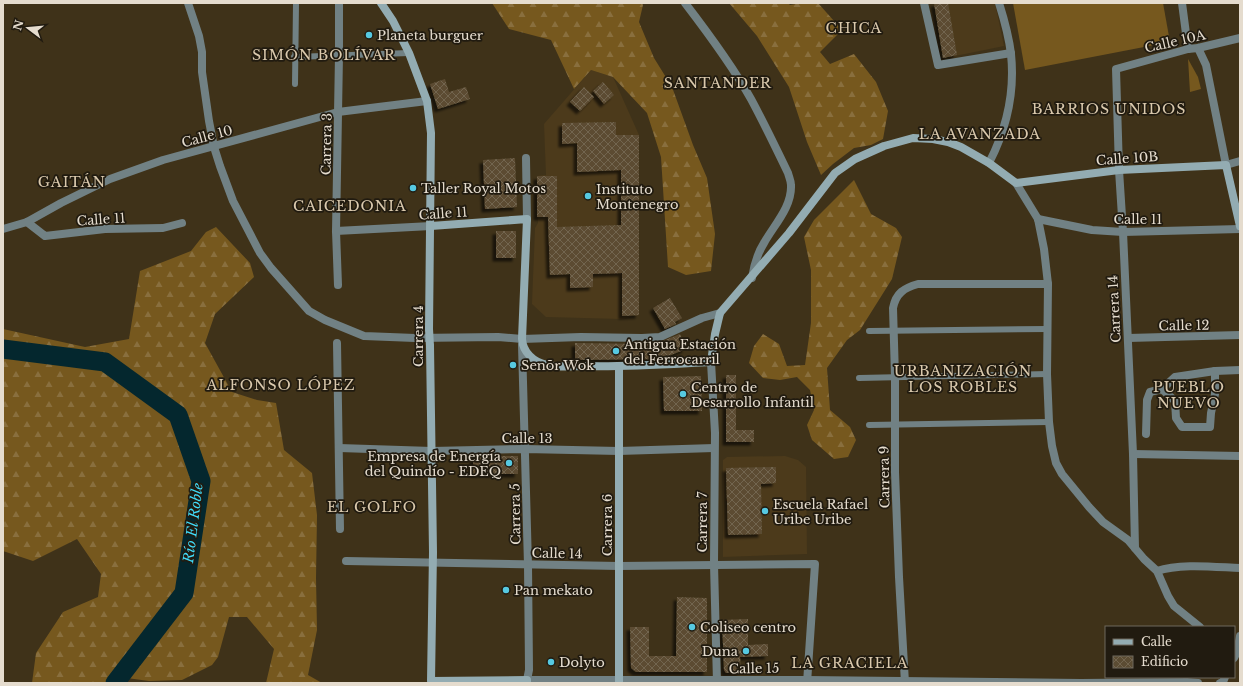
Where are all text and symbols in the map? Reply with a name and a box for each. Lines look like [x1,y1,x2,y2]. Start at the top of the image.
north arrow [8,8,48,48]
text: N [10,18,27,32]
district label: CHICA [826,19,882,37]
street label: Calle 10A [1143,26,1208,57]
place label: Planeta burguer [377,27,484,44]
marker: Planeta burguer [364,30,374,40]
district label: SIMÓN BOLÍVAR [252,46,396,64]
district label: SANTANDER [664,74,772,92]
district label: BARRIOS UNIDOS [1032,100,1186,118]
street label: Carrera 3 [317,113,336,175]
street label: Calle 10 [180,121,235,151]
district label: LA AVANZADA [919,125,1041,143]
street label: Calle 10B [1095,148,1159,169]
district label: GAITÁN [38,173,106,191]
place label: Taller Royal Motos [421,180,546,197]
place label: Instituto Montenegro [596,181,678,213]
marker: Taller Royal Motos [408,183,418,193]
marker: Instituto Montenegro [583,191,593,201]
district label: CAICEDONIA [293,197,407,215]
street label: Calle 11 [418,203,468,224]
street label: Calle 11 [76,209,126,230]
street label: Calle 11 [1114,211,1162,228]
street label: Carrera 14 [1104,275,1125,343]
street label: Carrera 4 [410,305,427,367]
street label: Calle 12 [1158,317,1210,334]
place label: Antigua Estación del Ferrocarril [623,336,736,368]
marker: Antigua Estación del Ferrocarril [611,346,621,356]
place label: Senõr Wok [521,357,594,374]
marker: Senõr Wok [508,360,518,370]
district label: URBANIZACIÓN LOS ROBLES [894,362,1032,396]
district label: ALFONSO LÓPEZ [206,376,355,394]
district label: PUEBLO NUEVO [1153,378,1225,412]
place label: Centro de Desarrollo Infantil [691,379,814,411]
marker: Centro de Desarrollo Infantil [678,389,688,399]
street label: Calle 13 [501,430,553,447]
street label: Carrera 9 [875,446,894,508]
place label: Empresa de Energía del Quindío - EDEQ [365,448,502,480]
marker: Empresa de Energía del Quindío - EDEQ [504,458,514,468]
water label: Río El Roble [179,481,207,565]
street label: Carrera 5 [506,483,525,545]
street label: Carrera 7 [694,491,711,552]
street label: Carrera 6 [599,494,616,556]
place label: Escuela Rafael Uribe Uribe [773,496,868,528]
district label: EL GOLFO [327,498,417,516]
marker: Escuela Rafael Uribe Uribe [760,506,770,516]
street label: Calle 14 [532,545,582,562]
place label: Pan mekato [514,582,593,599]
marker: Pan mekato [501,585,511,595]
place label: Coliseo centro [700,619,796,636]
marker: Coliseo centro [687,622,697,632]
legend [1105,626,1235,678]
text: Calle [1141,634,1172,649]
place label: Duna [702,643,739,660]
marker: Duna [741,646,751,656]
place label: Dolyto [559,654,605,671]
district label: LA GRACIELA [791,654,909,672]
text: Edificio [1141,654,1188,669]
marker: Dolyto [546,657,556,667]
street label: Calle 15 [729,660,779,677]

